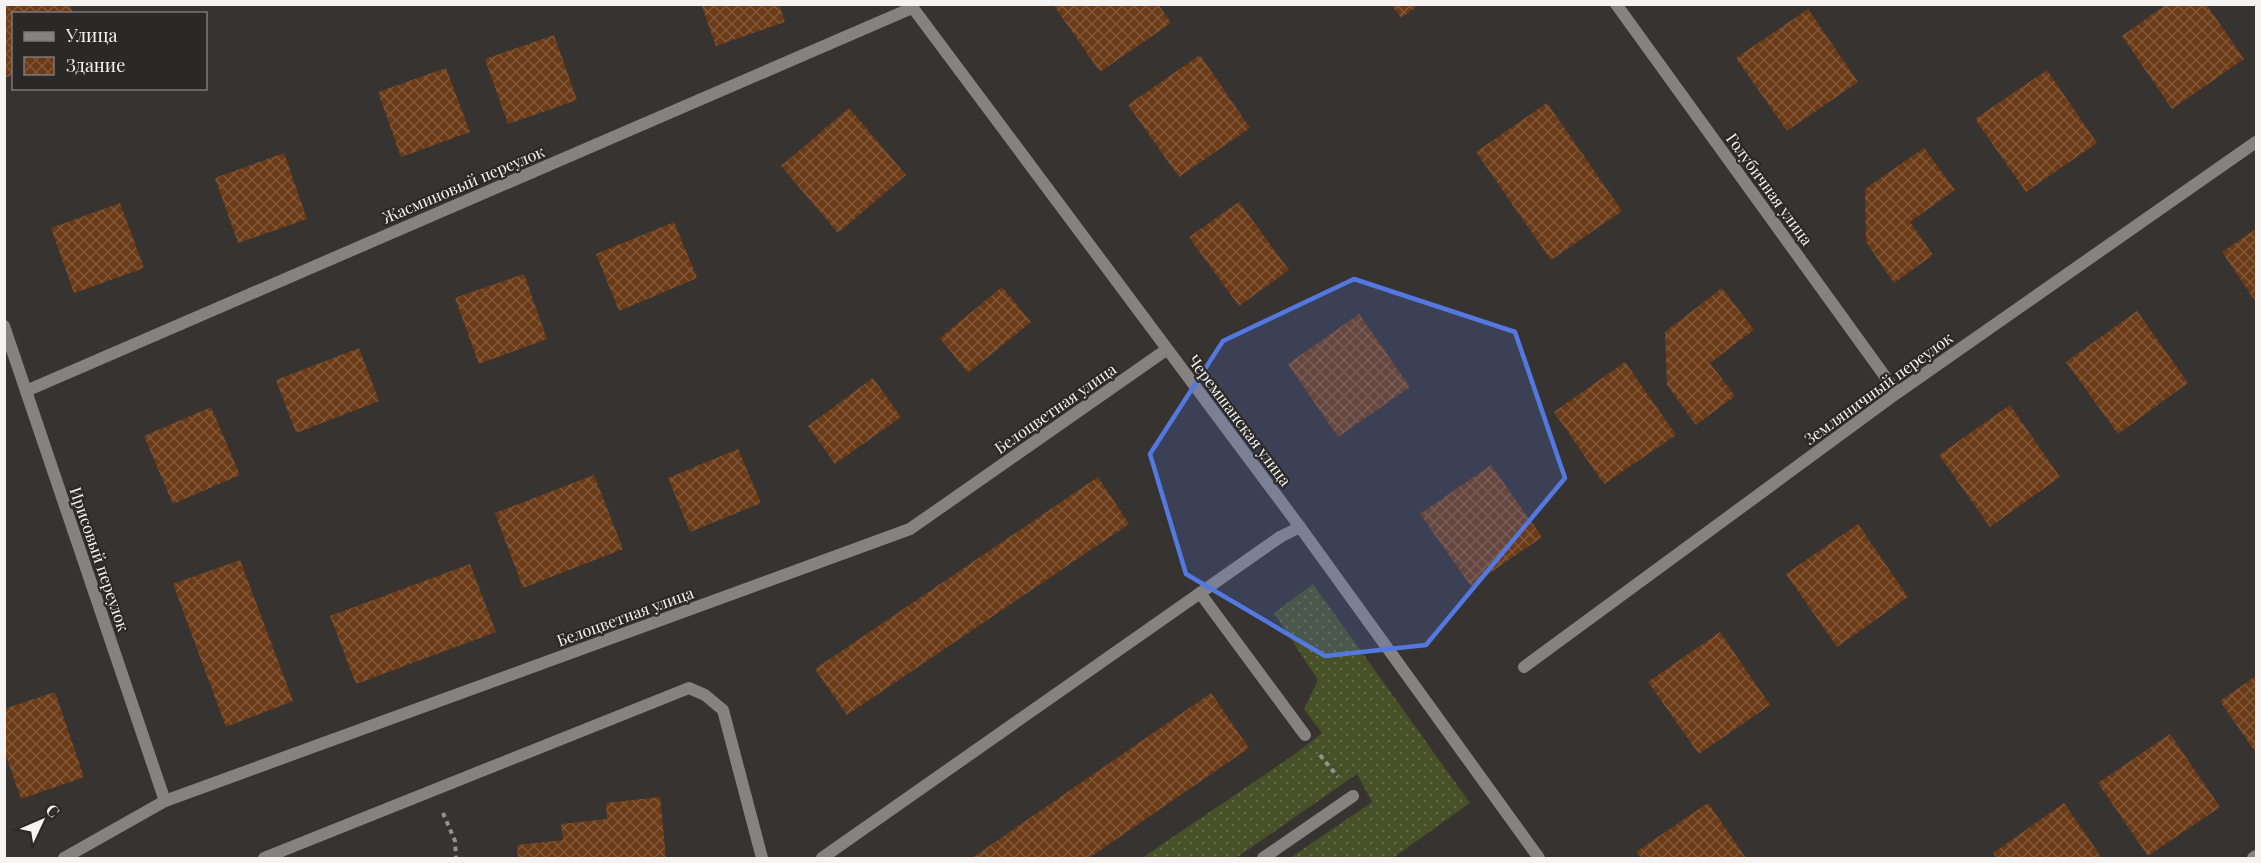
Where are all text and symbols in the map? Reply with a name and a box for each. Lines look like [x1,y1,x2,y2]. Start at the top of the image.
legend [12,12,207,90]
text: Улица [65,23,117,47]
text: Здание [66,53,125,77]
street label: Голубичная улица [1722,129,1818,249]
street label: Жасминовый переулок [379,140,547,228]
street label: Земляничный переулок [1799,327,1957,449]
street label: Черемшанская улица [1184,350,1296,490]
street label: Белоцветная улица [990,358,1120,458]
street label: Ирисовый переулок [65,484,135,634]
street label: Белоцветная улица [554,581,696,651]
north arrow [12,791,72,851]
text: С [42,799,65,822]

